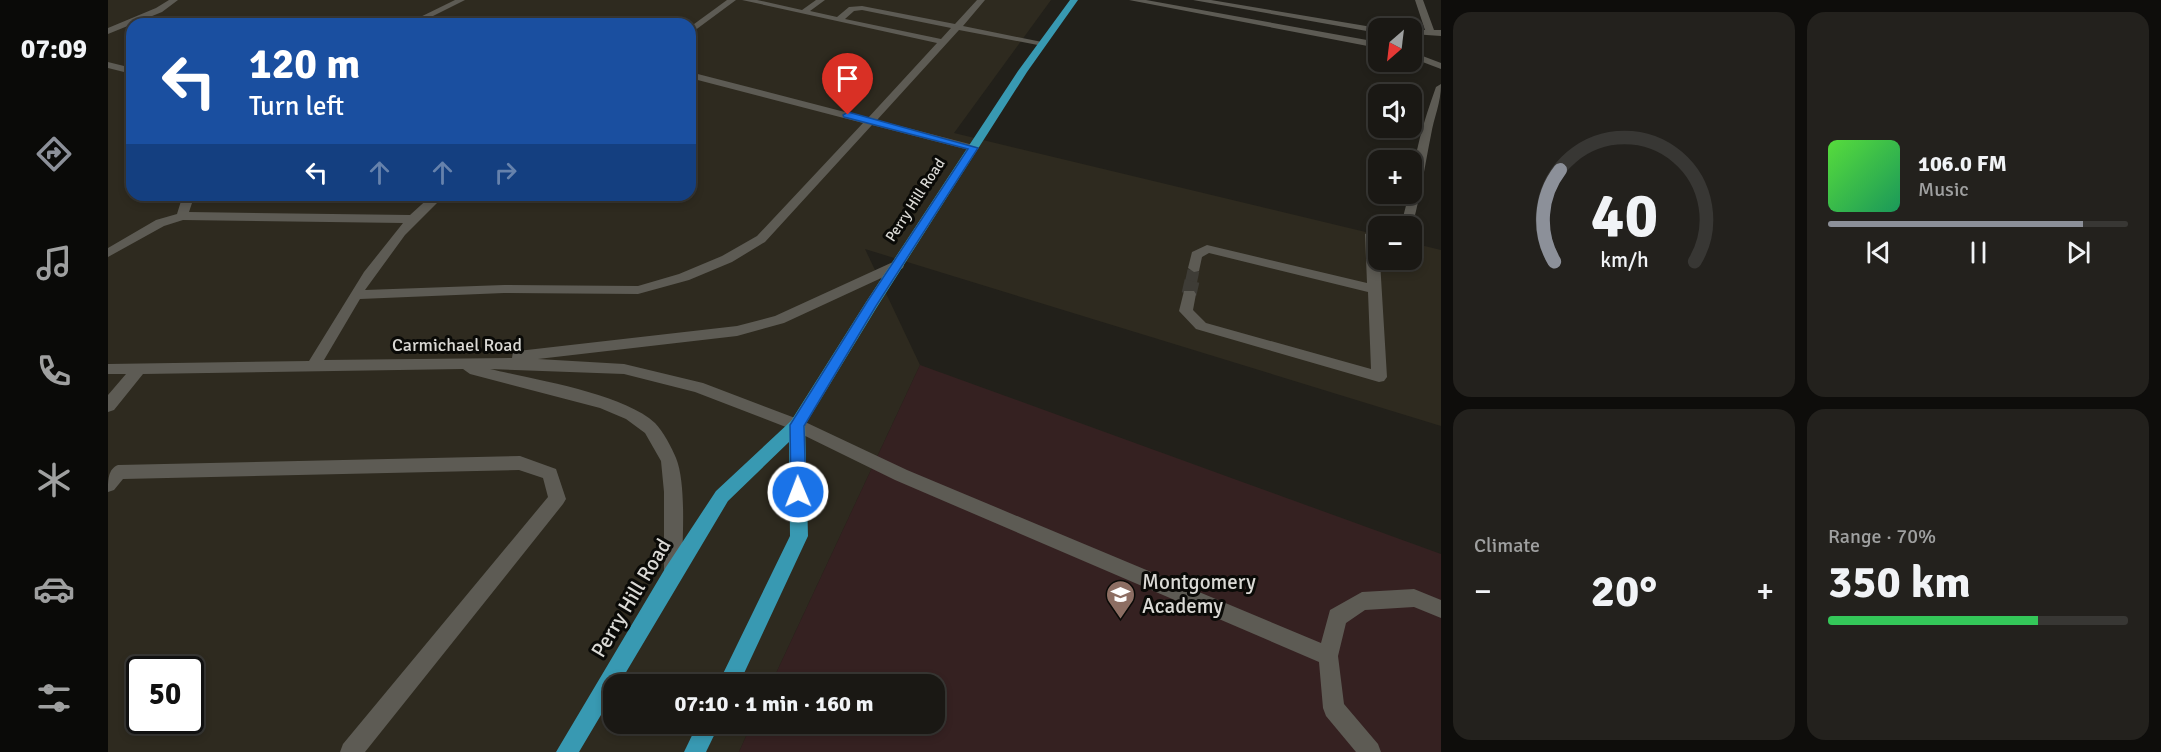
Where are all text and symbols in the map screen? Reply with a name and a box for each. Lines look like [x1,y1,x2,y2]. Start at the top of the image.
north arrow [1368,18,1422,72]
map controls [1368,18,1422,270]
text: 07:09 [21,33,87,66]
text: 120 m [249,39,360,90]
icon: left [150,42,228,120]
pin [822,53,873,115]
icon: arrive [831,62,864,95]
button: sound [1368,84,1422,138]
text: Turn left [249,90,344,123]
icon: directions [33,133,75,175]
button: + [1368,150,1422,204]
text: 106.0 FM [1918,150,2007,177]
street label: Perry Hill Road [881,155,949,245]
icon: left [300,156,333,189]
icon: ahead [363,156,396,189]
icon: ahead [426,156,459,189]
icon: right [489,156,522,189]
text: 40 [1590,177,1658,254]
text: Music [1918,177,1969,202]
button: − [1368,216,1422,270]
icon: previous [1862,236,1895,269]
icon: pause [1962,236,1995,269]
icon: next [2062,236,2095,269]
icon: music [33,242,75,284]
text: km/h [1600,247,1648,273]
street label: Carmichael Road [392,334,522,356]
icon: phone [33,350,75,392]
icon: climate [33,459,75,501]
position arrow [766,460,830,524]
text: Range · 70% [1828,524,1936,549]
text: Climate [1474,533,1540,558]
street label: Perry Hill Road [585,534,677,662]
text: 350 km [1828,555,1971,610]
text: 20° [1591,564,1657,619]
icon: car [33,568,75,610]
place label: Montgomery Academy [1142,569,1256,619]
text: − [1474,571,1492,612]
text: + [1756,571,1774,612]
school or university icon: Montgomery Academy [1105,578,1137,620]
speed limit sign: 50 [126,656,204,734]
icon: filters [33,677,75,719]
text: 07:10 · 1 min · 160 m [674,690,874,717]

